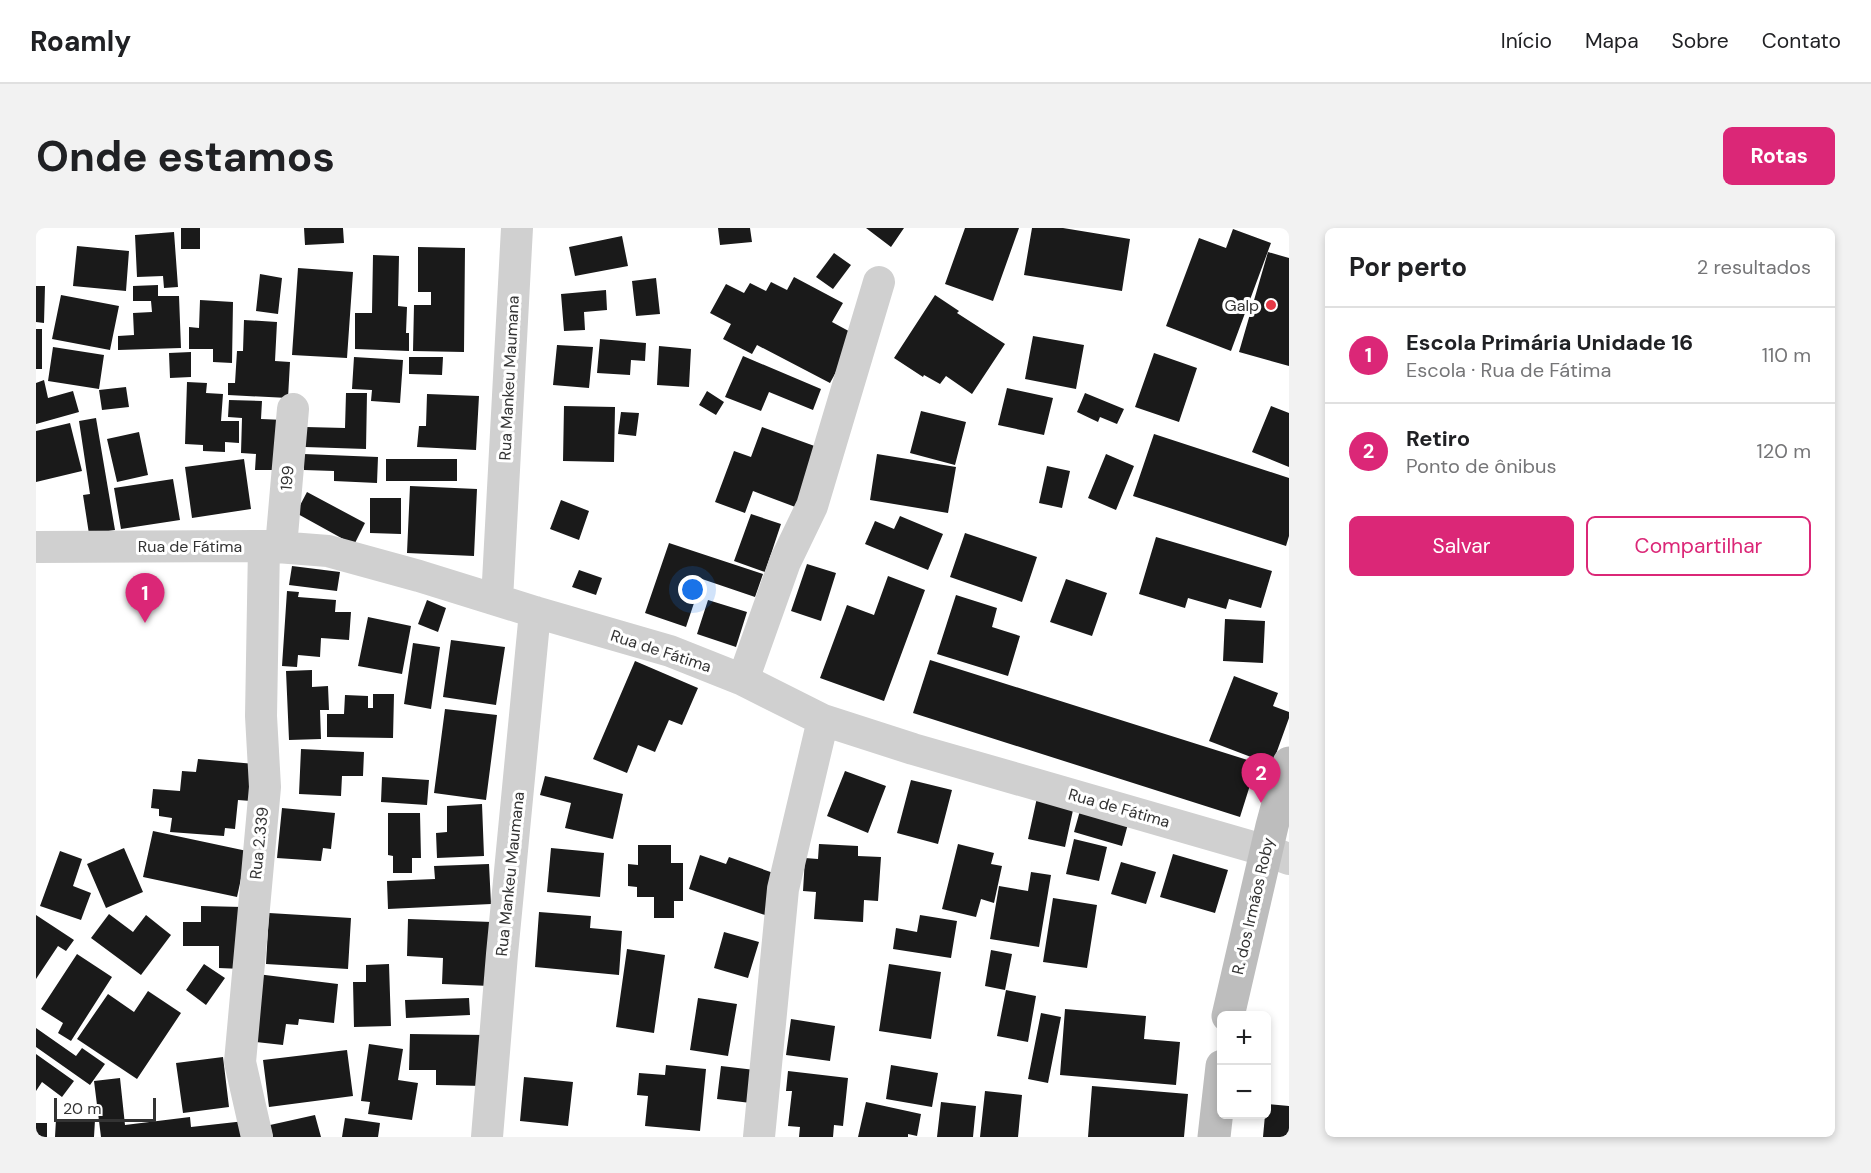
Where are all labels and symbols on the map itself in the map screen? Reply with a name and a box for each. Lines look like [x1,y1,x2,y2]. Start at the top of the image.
street label: Rua Mankeu Maumana [494,295,524,461]
place label: Galp [1225,295,1259,316]
marker: Galp [1264,298,1278,312]
street label: 199 [275,465,299,491]
street label: Rua de Fátima [138,536,242,557]
pin: 1 [126,574,164,623]
your location [678,575,707,604]
street label: Rua de Fátima [608,625,714,677]
pin: 2 [1242,754,1280,803]
street label: Rua de Fátima [1066,783,1172,833]
street label: Rua Mankeu Maumana [491,791,529,957]
street label: Rua 2.339 [245,806,273,880]
street label: R. dos Irmãos Roby [1227,835,1279,977]
scale bar [54,1095,156,1122]

